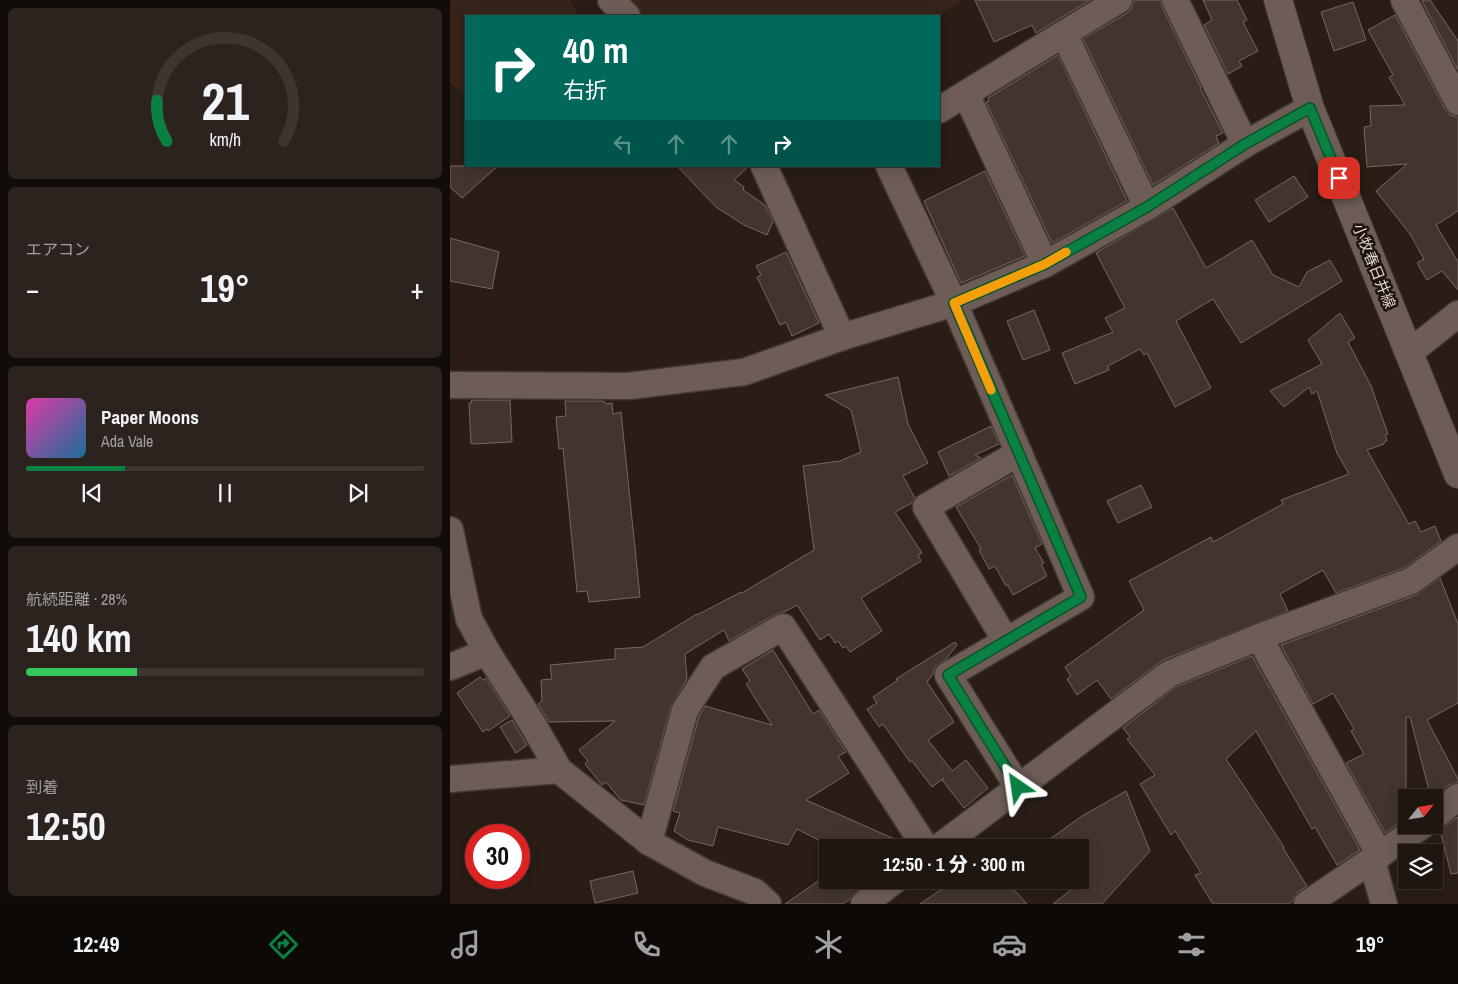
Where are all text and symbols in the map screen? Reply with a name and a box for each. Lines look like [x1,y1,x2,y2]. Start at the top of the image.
text: 40 m [563,27,628,74]
icon: right [480,35,545,100]
text: 21 [201,66,249,136]
text: 右折 [563,75,607,105]
text: km/h [209,128,241,152]
icon: left [609,130,637,158]
icon: ahead [662,130,690,158]
icon: ahead [715,130,743,158]
icon: right [768,130,796,158]
pin [1318,157,1360,199]
icon: arrive [1325,164,1353,192]
street label: 小牧春日井線 [1348,220,1401,311]
text: エアコン [26,238,90,260]
text: 19° [200,263,250,314]
text: − [26,270,39,308]
text: + [411,270,424,308]
text: Paper Moons [101,404,199,430]
text: Ada Vale [101,430,153,452]
icon: previous [78,479,106,507]
icon: pause [211,479,239,507]
icon: next [344,479,372,507]
text: 航続距離 · 28% [26,588,127,610]
text: 140 km [26,613,132,664]
position arrow [991,760,1043,812]
text: 到着 [26,776,58,798]
north arrow [1398,789,1442,834]
map controls [1398,789,1443,889]
text: 12:50 [26,801,106,852]
speed limit sign: 30 [465,824,530,889]
button: layers [1398,844,1443,889]
text: 12:50 · 1 分 · 300 m [883,851,1025,877]
icon: directions [266,927,301,962]
icon: music [448,927,483,962]
icon: phone [629,927,664,962]
icon: climate [811,927,846,962]
icon: car [992,927,1027,962]
icon: filters [1174,927,1209,962]
text: 12:49 [73,929,119,959]
text: 19° [1356,929,1385,959]

